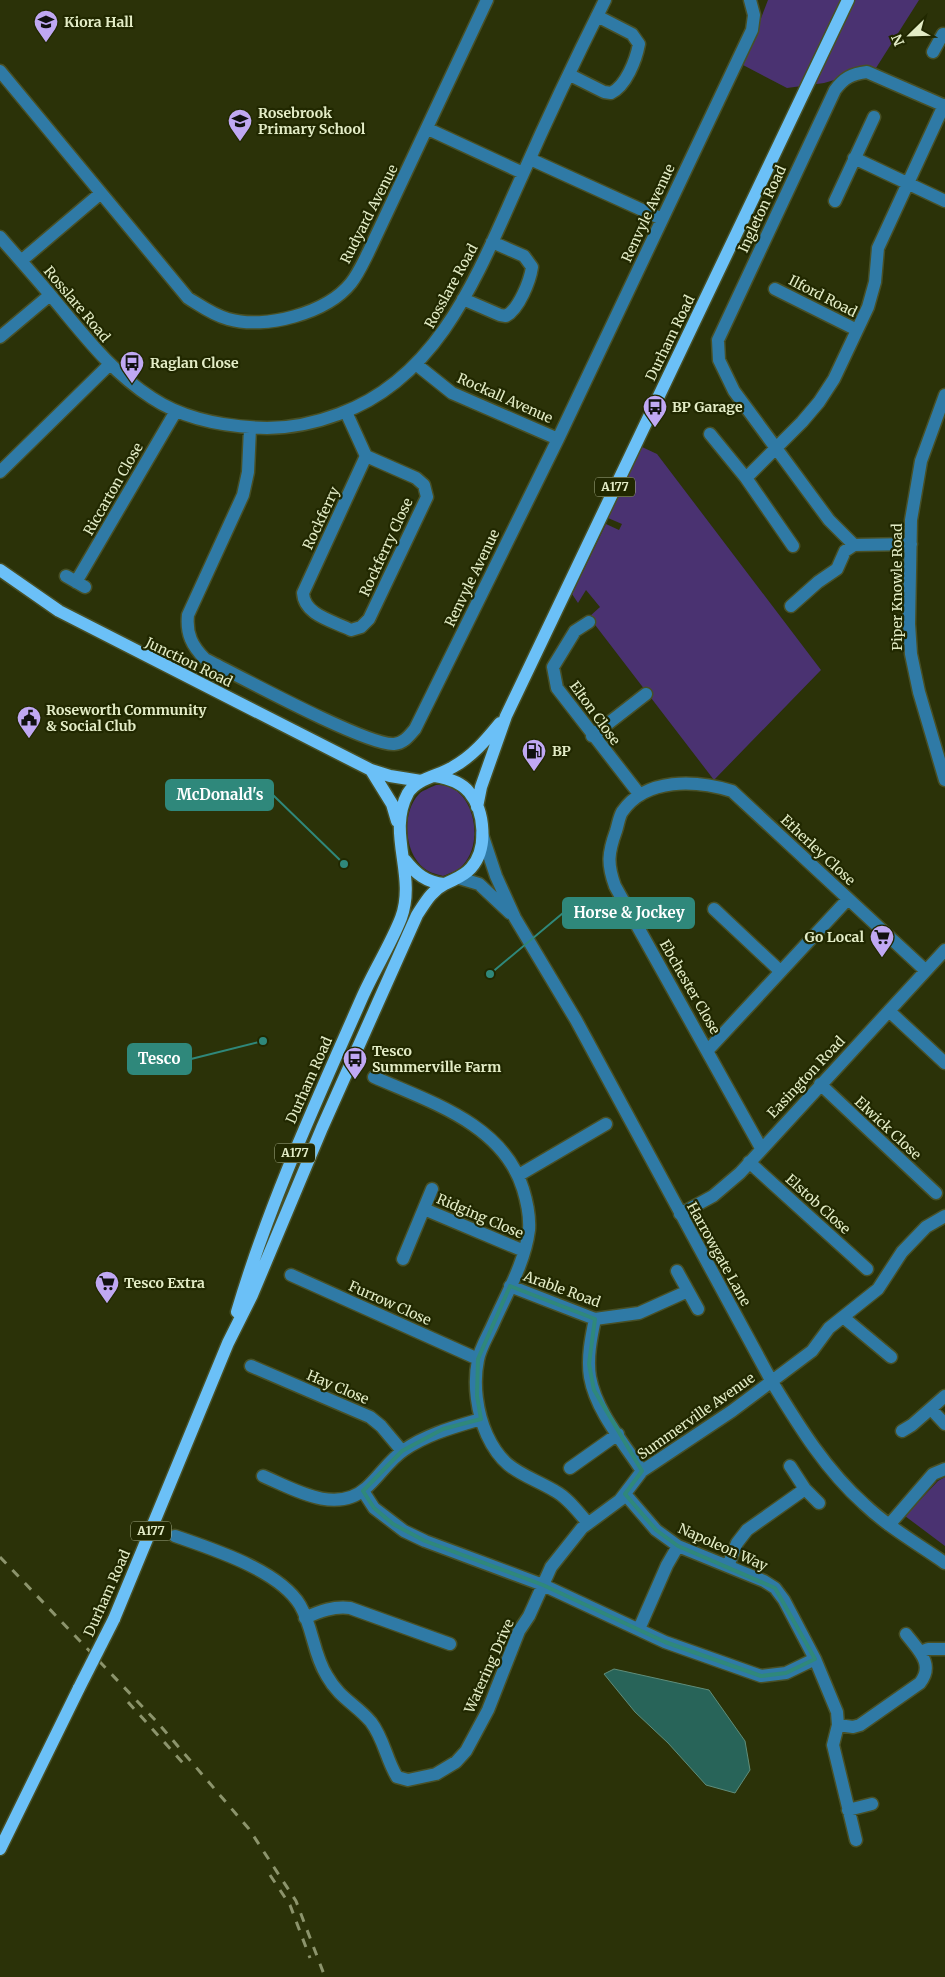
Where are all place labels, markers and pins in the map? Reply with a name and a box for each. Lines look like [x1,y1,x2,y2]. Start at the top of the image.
school or university icon: Kiora Hall [33,9,59,43]
place label: Kiora Hall [64,13,134,31]
place label: Rosebrook Primary School [258,104,366,138]
school or university icon: Rosebrook Primary School [227,108,253,142]
bus stop icon: Raglan Close [119,350,145,384]
place label: Raglan Close [150,354,239,372]
bus stop icon: BP Garage [642,394,668,428]
place label: BP Garage [672,398,743,416]
place label: Roseworth Community & Social Club [46,701,207,735]
public building icon: Roseworth Community & Social Club [16,705,42,739]
fuel station icon: BP [521,738,547,772]
place label: BP [552,742,571,760]
callout: McDonald's [166,780,273,810]
callout: Horse & Jockey [563,898,694,928]
supermarket icon: Go Local [869,924,895,958]
place label: Go Local [804,928,864,946]
place label: Tesco Summerville Farm [372,1042,501,1076]
callout: Tesco [128,1044,191,1074]
bus stop icon: Tesco Summerville Farm [342,1046,368,1080]
supermarket icon: Tesco Extra [94,1270,120,1304]
place label: Tesco Extra [124,1274,205,1292]

